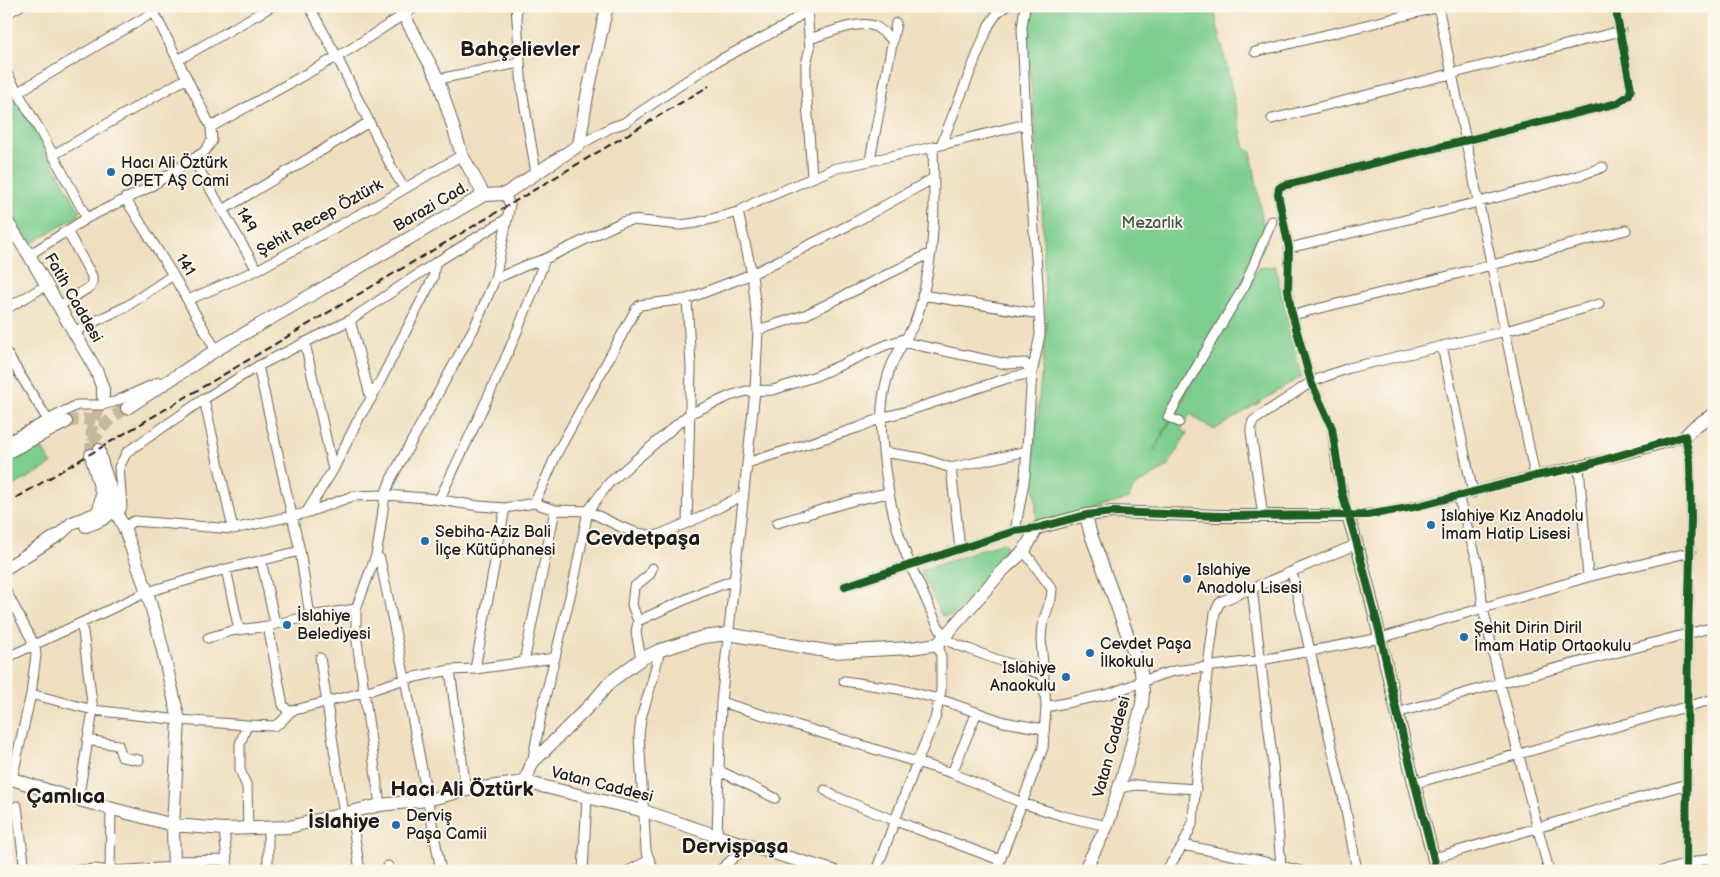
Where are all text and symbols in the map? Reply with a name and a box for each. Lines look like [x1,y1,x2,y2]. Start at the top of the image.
district label: Bahçelievler [460,37,581,62]
place label: Hacı Ali Öztürk OPET AŞ Cami [121,152,229,191]
marker: Hacı Ali Öztürk OPET AŞ Cami [105,166,117,178]
street label: Şehit Recep Öztürk [253,174,386,261]
street label: Barazi Cad. [390,178,472,236]
street label: 149 [232,204,260,236]
park label: Mezarlık [1122,214,1183,233]
street label: Fatih Caddesi [40,250,106,346]
street label: 141 [171,251,199,279]
place label: Islahiye Kız Anadolu İmam Hatip Lisesi [1441,507,1584,544]
marker: Islahiye Kız Anadolu İmam Hatip Lisesi [1425,519,1437,531]
place label: Sebiha-Aziz Bali İlçe Kütüphanesi [435,523,556,560]
district label: Cevdetpaşa [586,526,700,551]
marker: Sebiha-Aziz Bali İlçe Kütüphanesi [419,535,431,547]
place label: Islahiye Anadolu Lisesi [1197,561,1302,598]
marker: Islahiye Anadolu Lisesi [1181,573,1193,585]
place label: İslahiye Belediyesi [297,605,371,644]
marker: İslahiye Belediyesi [281,619,293,631]
place label: Şehit Dirin Diril İmam Hatip Ortaokulu [1474,619,1631,656]
marker: Şehit Dirin Diril İmam Hatip Ortaokulu [1458,631,1470,643]
place label: Cevdet Paşa İlkokulu [1100,635,1192,672]
marker: Cevdet Paşa İlkokulu [1084,647,1096,659]
place label: Islahiye Anaokulu [990,659,1057,696]
marker: Islahiye Anaokulu [1060,671,1072,683]
street label: Vatan Caddesi [1089,694,1135,800]
street label: Vatan Caddesi [549,763,655,807]
district label: Hacı Ali Öztürk [391,777,533,802]
district label: Çamlıca [27,784,105,809]
place label: Derviş Paşa Camii [406,807,487,844]
district label: İslahiye [308,808,380,834]
marker: Derviş Paşa Camii [390,819,402,831]
district label: Dervişpaşa [681,834,789,859]

